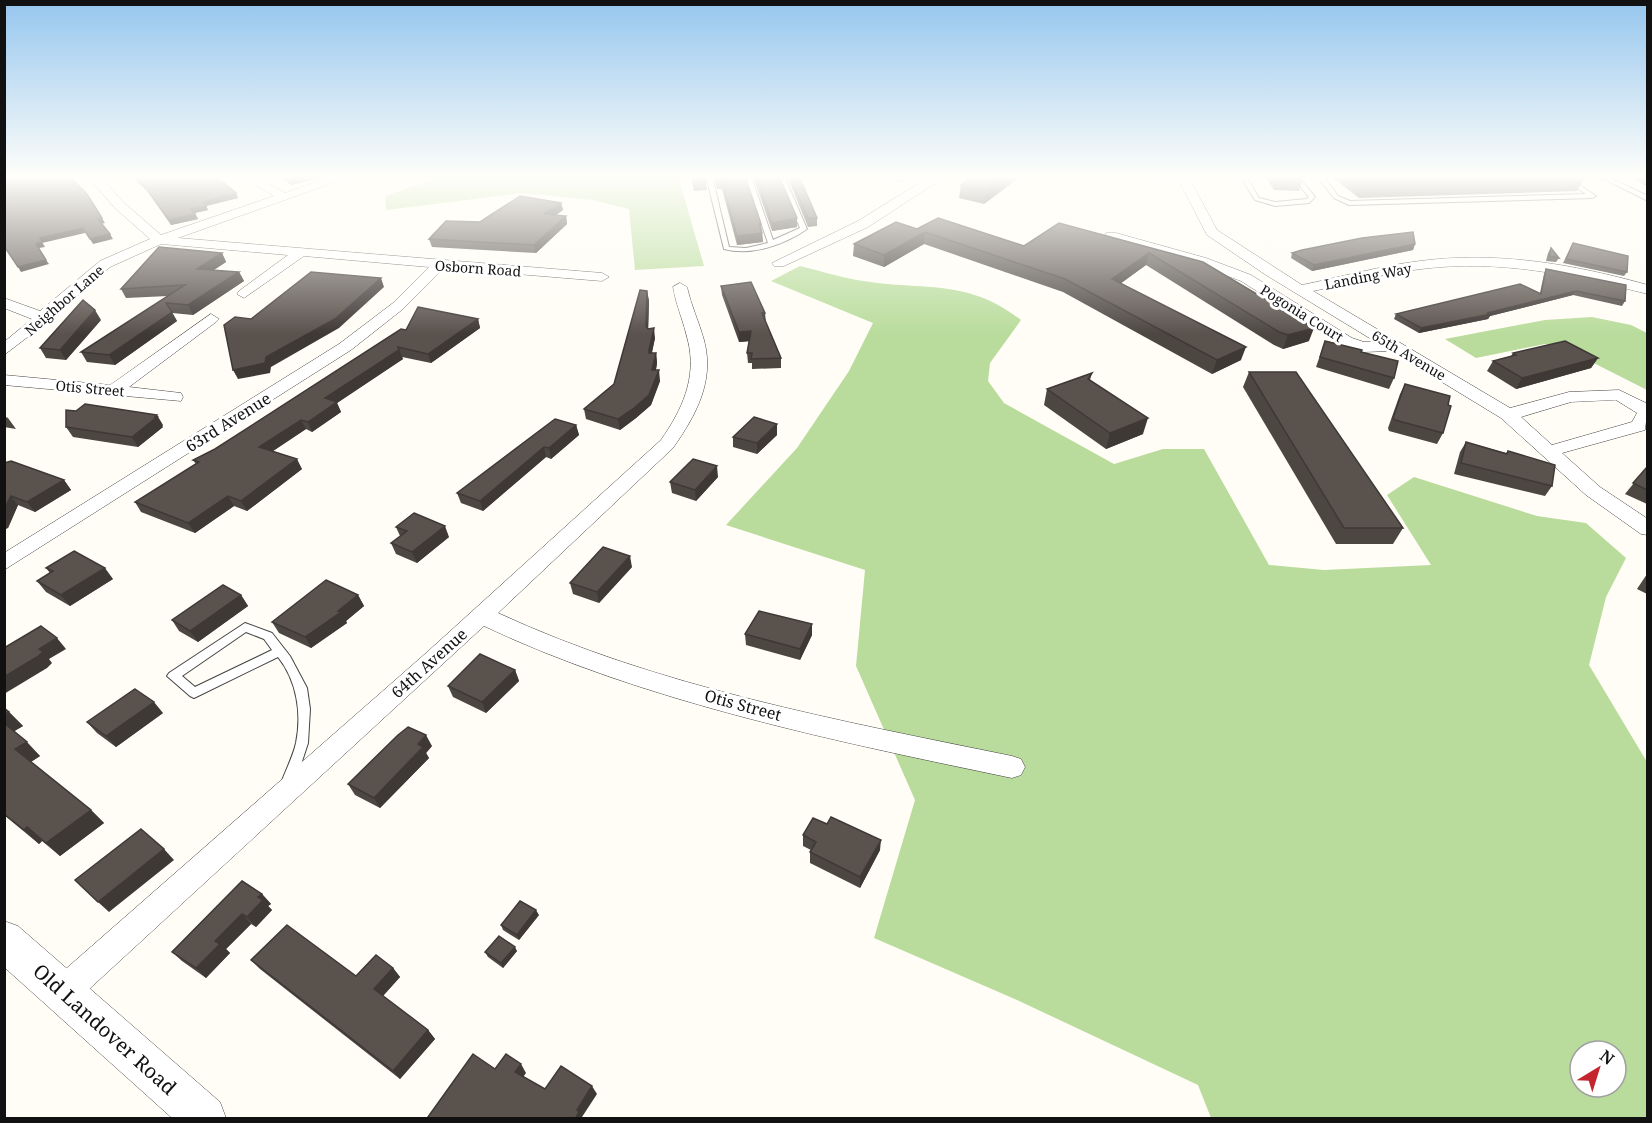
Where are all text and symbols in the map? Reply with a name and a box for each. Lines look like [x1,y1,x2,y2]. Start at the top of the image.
street label: Osborn Road [434,256,522,281]
street label: Landing Way [1323,258,1413,294]
street label: Neighbor Lane [20,260,108,340]
street label: Pogonia Court [1257,280,1347,346]
street label: 65th Avenue [1368,325,1450,385]
street label: Otis Street [55,376,125,400]
street label: 63rd Avenue [181,387,275,457]
street label: 64th Avenue [386,623,472,703]
street label: Otis Street [702,684,784,726]
street label: Old Landover Road [28,957,182,1101]
north arrow [1568,1039,1628,1099]
text: N [1595,1045,1619,1070]

